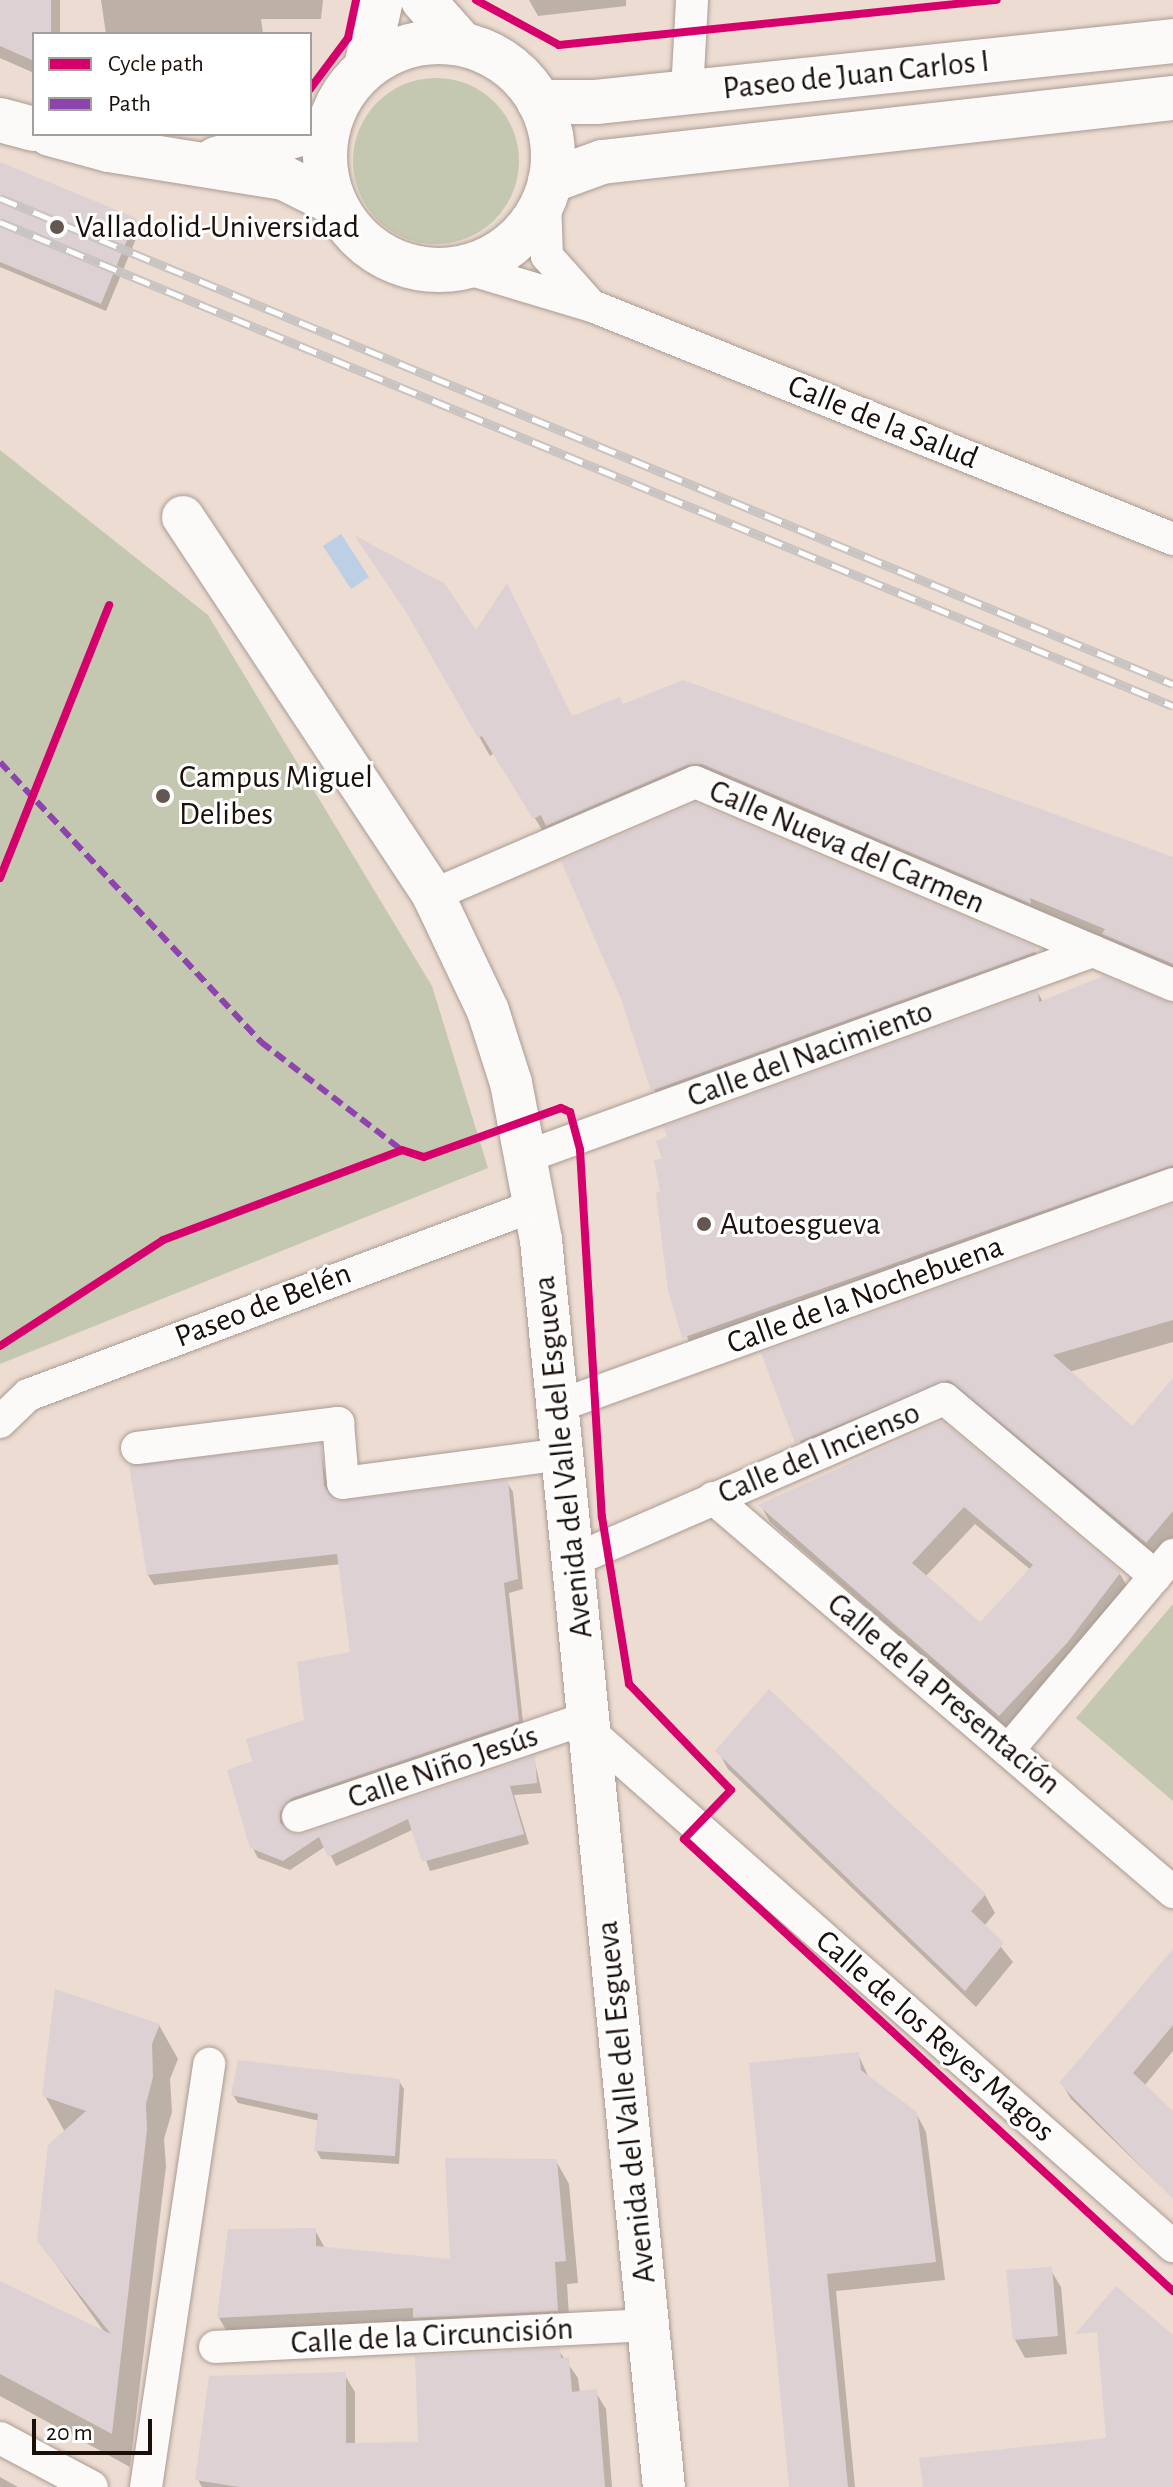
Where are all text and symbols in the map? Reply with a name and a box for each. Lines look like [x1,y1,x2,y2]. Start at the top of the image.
legend [32,32,312,136]
street label: Paseo de Juan Carlos I [721,42,991,108]
text: Cycle path [108,52,204,76]
text: Path [108,92,151,116]
place label: Valladolid-Universidad [75,208,359,246]
marker: Valladolid-Universidad [46,216,68,238]
street label: Calle de la Salud [782,366,984,478]
place label: Campus Miguel Delibes [179,759,373,834]
street label: Calle Nueva del Carmen [703,772,991,922]
marker: Campus Miguel Delibes [154,787,172,805]
street label: Calle del Nacimiento [682,992,938,1116]
place label: Autoesgueva [720,1205,881,1243]
marker: Autoesgueva [695,1215,713,1233]
street label: Calle de la Nochebuena [722,1227,1008,1363]
street label: Paseo de Belén [169,1254,357,1356]
street label: Avenida del Valle del Esgueva [525,1274,601,1640]
street label: Calle del Incienso [712,1393,926,1513]
street label: Calle de la Presentación [819,1585,1069,1803]
street label: Calle Niño Jesús [343,1717,543,1817]
street label: Avenida del Valle del Esgueva [588,1919,664,2285]
street label: Calle de los Reyes Magos [808,1922,1062,2150]
street label: Calle de la Circuncisión [290,2309,574,2363]
scale bar [36,2403,156,2453]
text: 20 m [46,2421,93,2445]

